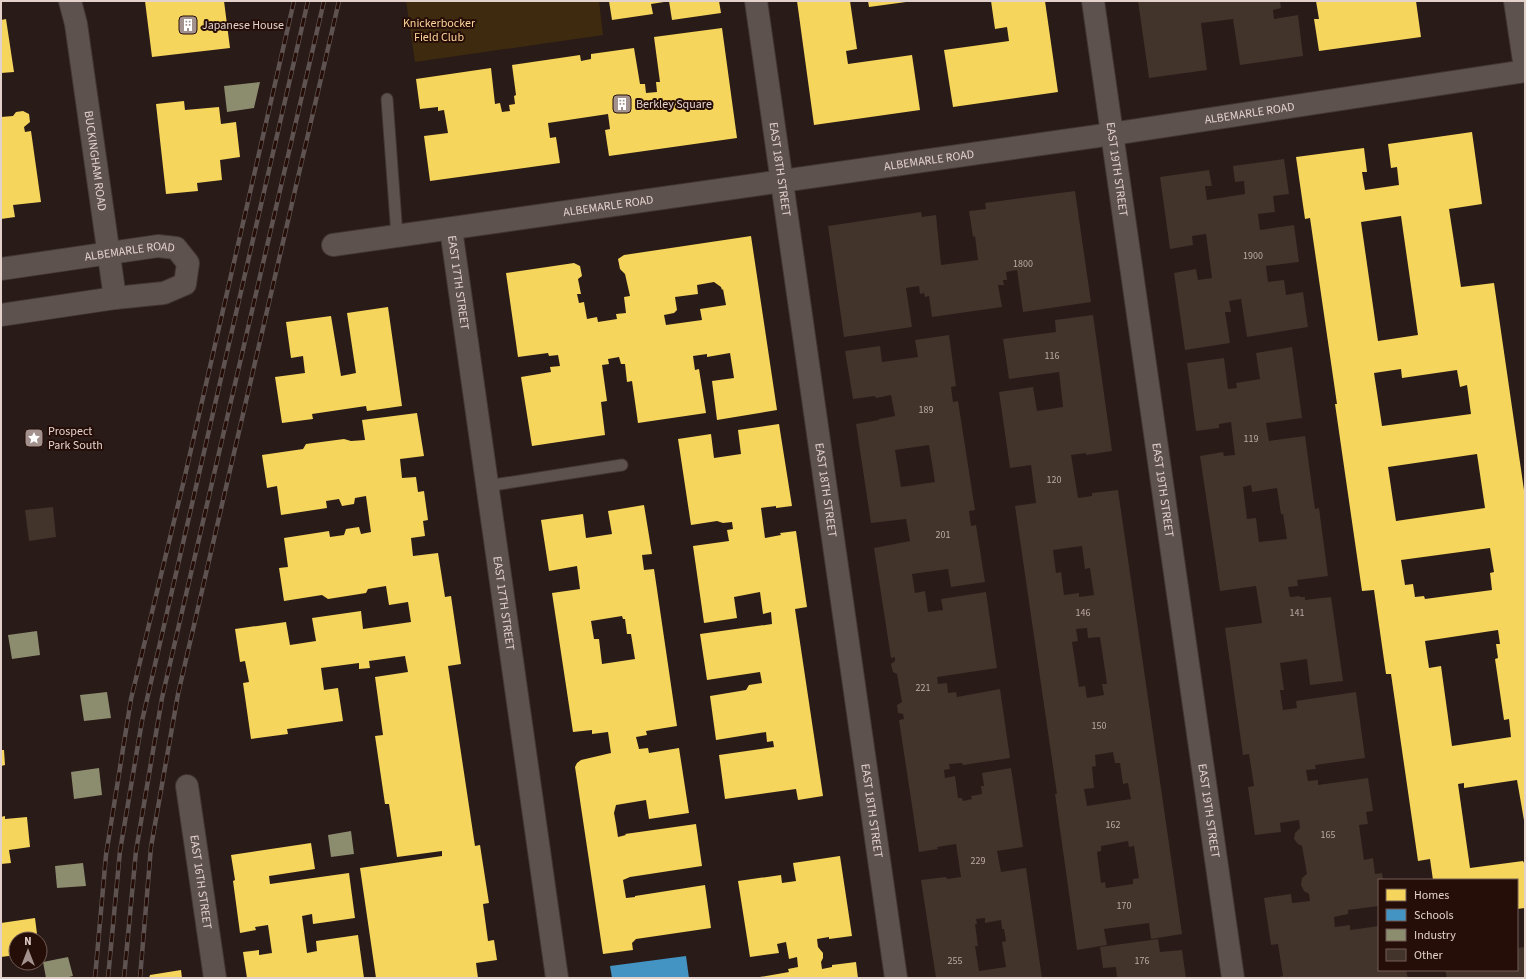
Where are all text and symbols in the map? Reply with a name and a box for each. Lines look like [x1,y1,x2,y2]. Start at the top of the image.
building icon: Japanese House [177,14,199,36]
park label: Knickerbocker Field Club [403,15,476,46]
place label: Japanese House [202,17,284,34]
building icon: Berkley Square [611,93,633,115]
place label: Berkley Square [636,96,712,113]
street label: ALBEMARLE ROAD [1203,98,1296,129]
street label: BUCKINGHAM ROAD [79,110,111,212]
street label: EAST 18TH STREET [764,121,795,218]
street label: EAST 19TH STREET [1101,121,1132,218]
street label: ALBEMARLE ROAD [883,146,975,175]
street label: ALBEMARLE ROAD [562,191,655,221]
street label: EAST 17TH STREET [443,234,473,331]
street label: ALBEMARLE ROAD [83,238,176,266]
house number: 1900 [1243,249,1263,263]
house number: 1800 [1013,257,1033,271]
house number: 116 [1045,349,1059,363]
house number: 189 [919,403,933,417]
place label: Prospect Park South [48,423,103,454]
place icon: Prospect Park South [23,427,45,449]
house number: 119 [1244,432,1258,446]
street label: EAST 18TH STREET [810,442,841,539]
street label: EAST 19TH STREET [1147,442,1178,539]
house number: 120 [1047,473,1061,487]
house number: 201 [936,528,950,542]
street label: EAST 17TH STREET [488,555,519,652]
house number: 146 [1076,606,1090,620]
house number: 141 [1290,606,1304,620]
house number: 221 [916,681,930,695]
house number: 150 [1092,719,1106,733]
street label: EAST 18TH STREET [856,763,887,860]
street label: EAST 19TH STREET [1193,763,1224,860]
house number: 162 [1106,818,1120,832]
house number: 165 [1321,828,1335,842]
street label: EAST 16TH STREET [185,834,216,931]
house number: 229 [971,854,985,868]
legend [1378,879,1518,971]
text: Homes [1414,887,1449,904]
house number: 170 [1117,899,1131,913]
text: Schools [1414,907,1454,924]
text: Industry [1414,927,1456,944]
north arrow [8,931,48,971]
text: N [24,934,32,949]
text: Other [1414,947,1444,964]
house number: 255 [948,954,962,968]
house number: 176 [1135,954,1149,968]

